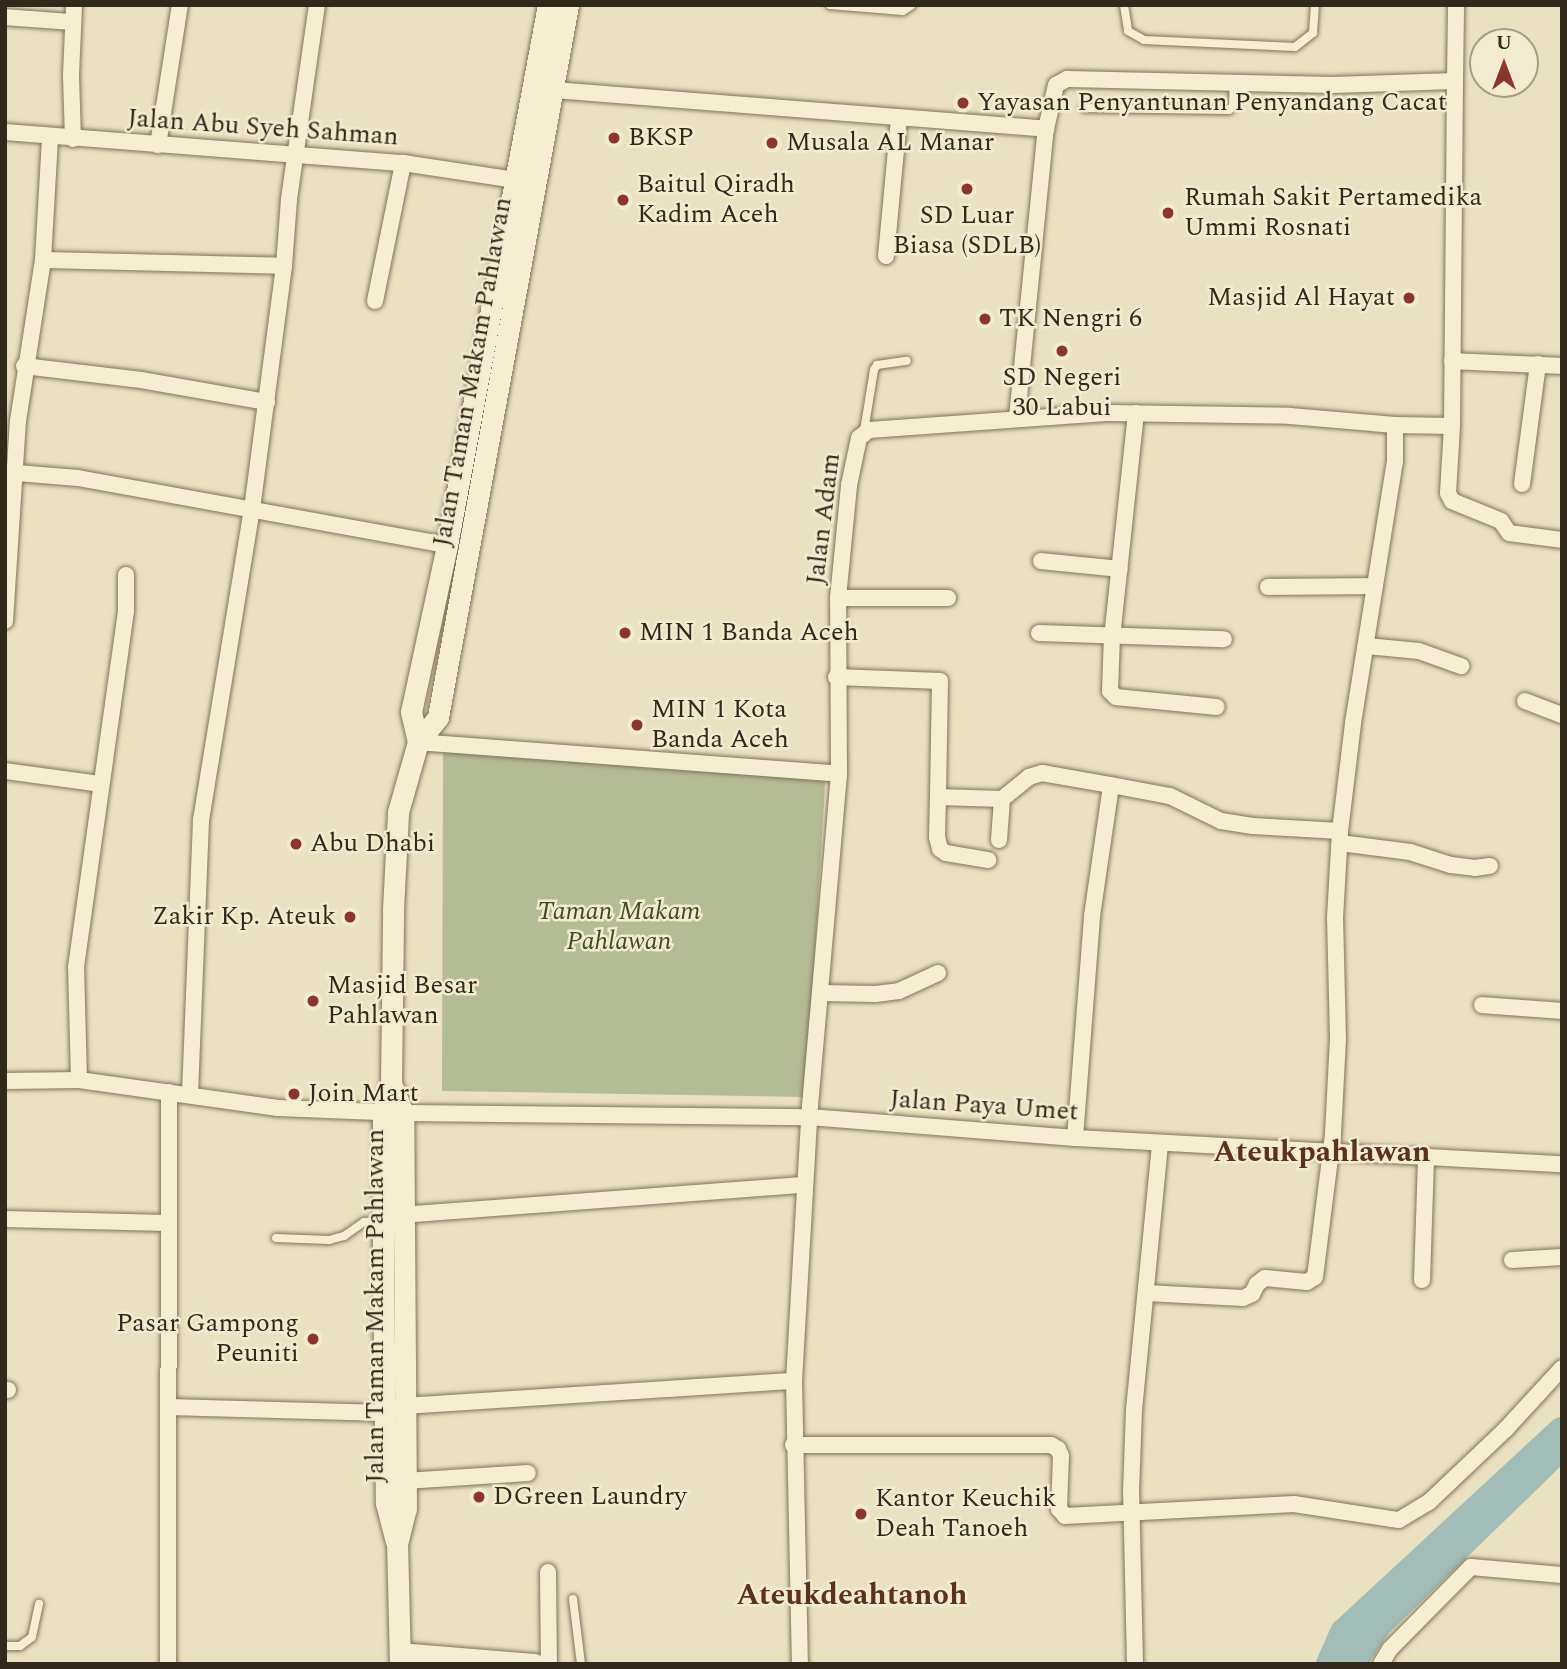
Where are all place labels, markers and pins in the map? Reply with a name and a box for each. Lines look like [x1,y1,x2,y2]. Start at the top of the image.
place label: Yayasan Penyantunan Penyandang Cacat [977,87,1447,119]
marker: Yayasan Penyantunan Penyandang Cacat [955,95,971,111]
place label: BKSP [628,122,694,154]
place label: Musala AL Manar [786,127,994,159]
marker: BKSP [606,130,622,146]
marker: Musala AL Manar [764,135,780,151]
place label: Baitul Qiradh Kadim Aceh [637,169,795,230]
marker: SD Luar Biasa (SDLB) [959,181,975,197]
place label: Rumah Sakit Pertamedika Ummi Rosnati [1184,182,1482,244]
marker: Baitul Qiradh Kadim Aceh [615,192,631,208]
place label: SD Luar Biasa (SDLB) [893,200,1041,262]
marker: Rumah Sakit Pertamedika Ummi Rosnati [1158,203,1178,223]
place label: Masjid Al Hayat [1207,282,1395,314]
marker: Masjid Al Hayat [1401,290,1417,306]
place label: TK Nengri 6 [999,303,1142,335]
marker: TK Nengri 6 [977,311,993,327]
marker: SD Negeri 30 Labui [1054,343,1070,359]
place label: SD Negeri 30 Labui [1003,362,1121,424]
place label: MIN 1 Banda Aceh [639,617,859,649]
marker: MIN 1 Banda Aceh [617,625,633,641]
place label: MIN 1 Kota Banda Aceh [651,694,789,756]
marker: MIN 1 Kota Banda Aceh [629,717,645,733]
place label: Abu Dhabi [310,828,435,860]
marker: Abu Dhabi [288,836,304,852]
place label: Zakir Kp. Ateuk [152,901,336,933]
marker: Zakir Kp. Ateuk [342,909,358,925]
place label: Masjid Besar Pahlawan [327,970,477,1032]
marker: Masjid Besar Pahlawan [305,993,321,1009]
place label: Join Mart [308,1078,419,1110]
marker: Join Mart [286,1086,302,1102]
place label: Pasar Gampong Peuniti [116,1308,299,1370]
marker: Pasar Gampong Peuniti [305,1331,321,1347]
place label: DGreen Laundry [493,1481,687,1513]
place label: Kantor Keuchik Deah Tanoeh [875,1483,1057,1544]
marker: DGreen Laundry [471,1489,487,1505]
marker: Kantor Keuchik Deah Tanoeh [853,1506,869,1522]

